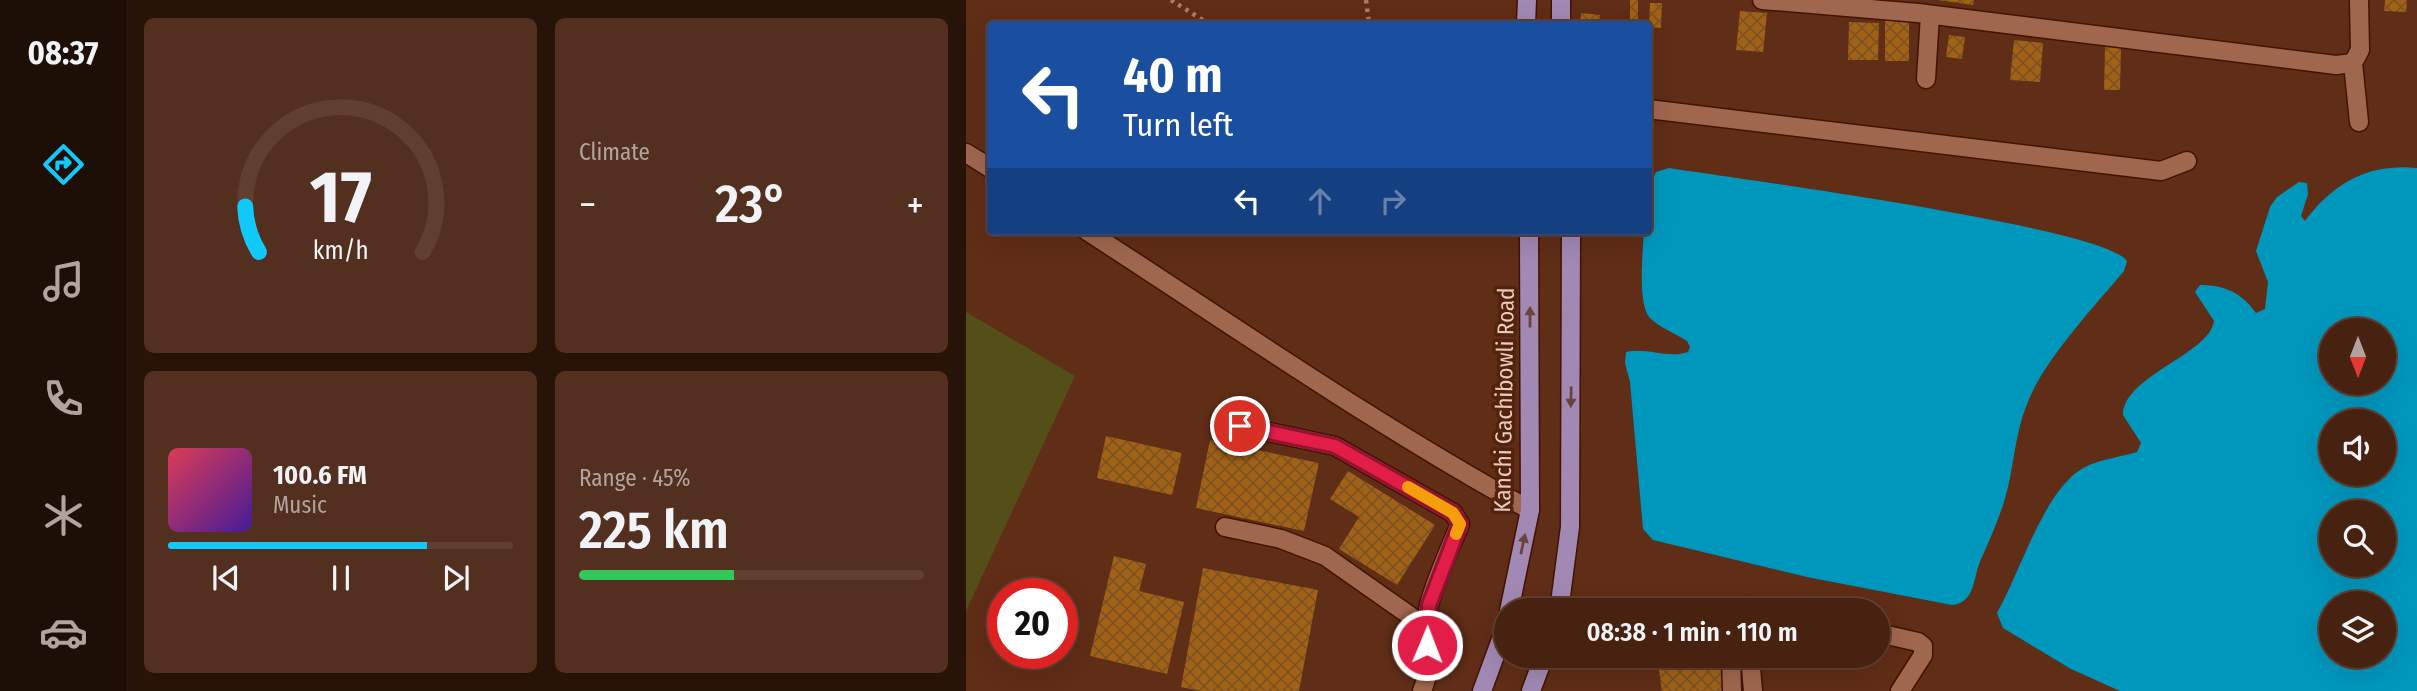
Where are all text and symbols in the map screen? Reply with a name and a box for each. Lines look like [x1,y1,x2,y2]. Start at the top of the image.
text: 08:37 [28,34,98,72]
text: 40 m [1123,46,1223,105]
icon: left [1008,49,1099,140]
text: Turn left [1123,106,1233,144]
text: Climate [579,138,650,166]
icon: directions [39,140,88,189]
text: 17 [310,154,371,241]
text: 23° [715,173,788,236]
text: − [579,182,596,228]
text: + [907,182,924,228]
icon: left [1228,182,1266,220]
icon: ahead [1301,182,1339,220]
icon: right [1374,182,1412,220]
text: km/h [313,235,368,265]
icon: music [39,257,88,306]
street label: Kanchi Gachibowli Road [1488,287,1520,513]
one-way arrow [1525,306,1536,328]
north arrow [2319,318,2396,396]
map controls [2319,318,2396,668]
icon: phone [39,374,88,423]
one-way arrow [1566,387,1577,409]
pin [1210,396,1270,456]
icon: arrive [1221,407,1259,445]
button: sound [2319,409,2396,486]
text: 100.6 FM [273,460,367,491]
text: Range · 45% [579,464,690,492]
icon: climate [39,491,88,540]
text: Music [273,491,327,519]
text: 225 km [579,499,729,562]
button: search [2319,500,2396,577]
one-way arrow [1518,533,1529,555]
icon: previous [207,559,245,597]
icon: pause [322,559,360,597]
icon: next [437,559,475,597]
speed limit sign: 20 [987,578,1078,669]
button: layers [2319,591,2396,668]
icon: car [39,608,88,657]
position arrow [1390,608,1464,682]
text: 08:38 · 1 min · 110 m [1586,617,1798,648]

